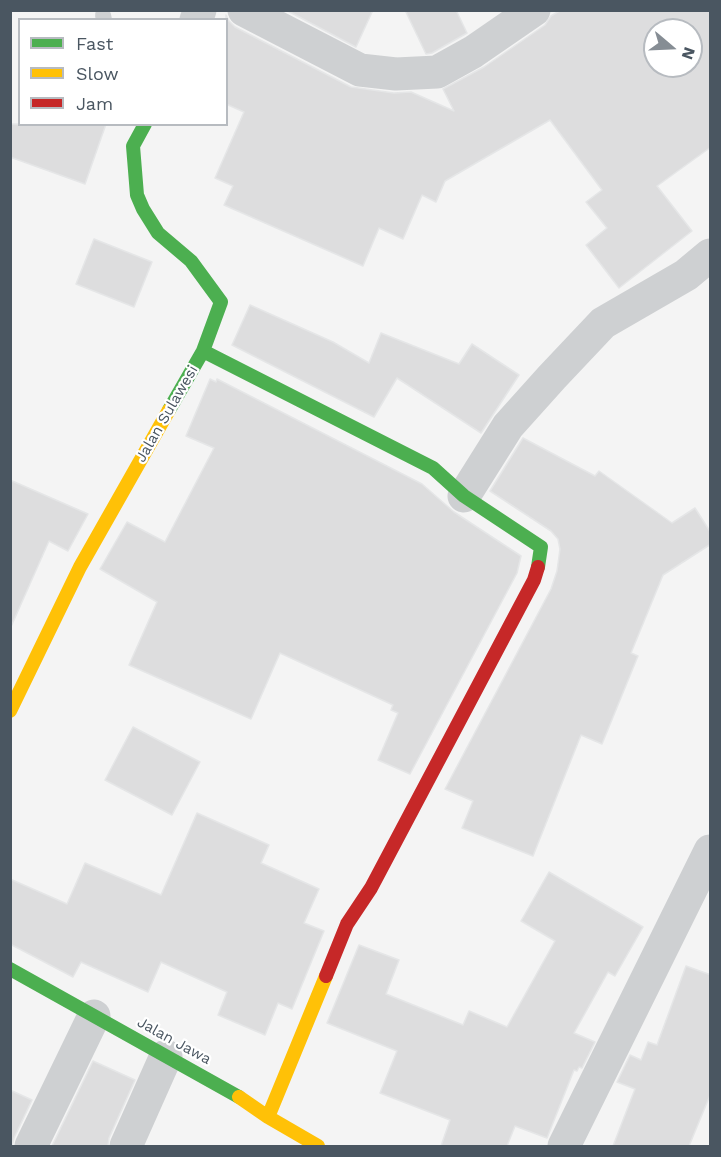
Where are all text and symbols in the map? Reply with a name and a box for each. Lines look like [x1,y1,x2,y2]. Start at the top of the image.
legend [18,18,228,126]
north arrow [643,18,703,78]
text: Fast [76,33,113,54]
text: N [678,45,700,62]
text: Slow [76,63,119,84]
text: Jam [76,93,113,114]
street label: Jalan Sulawesi [132,362,202,466]
street label: Jalan Jawa [134,1013,214,1069]

